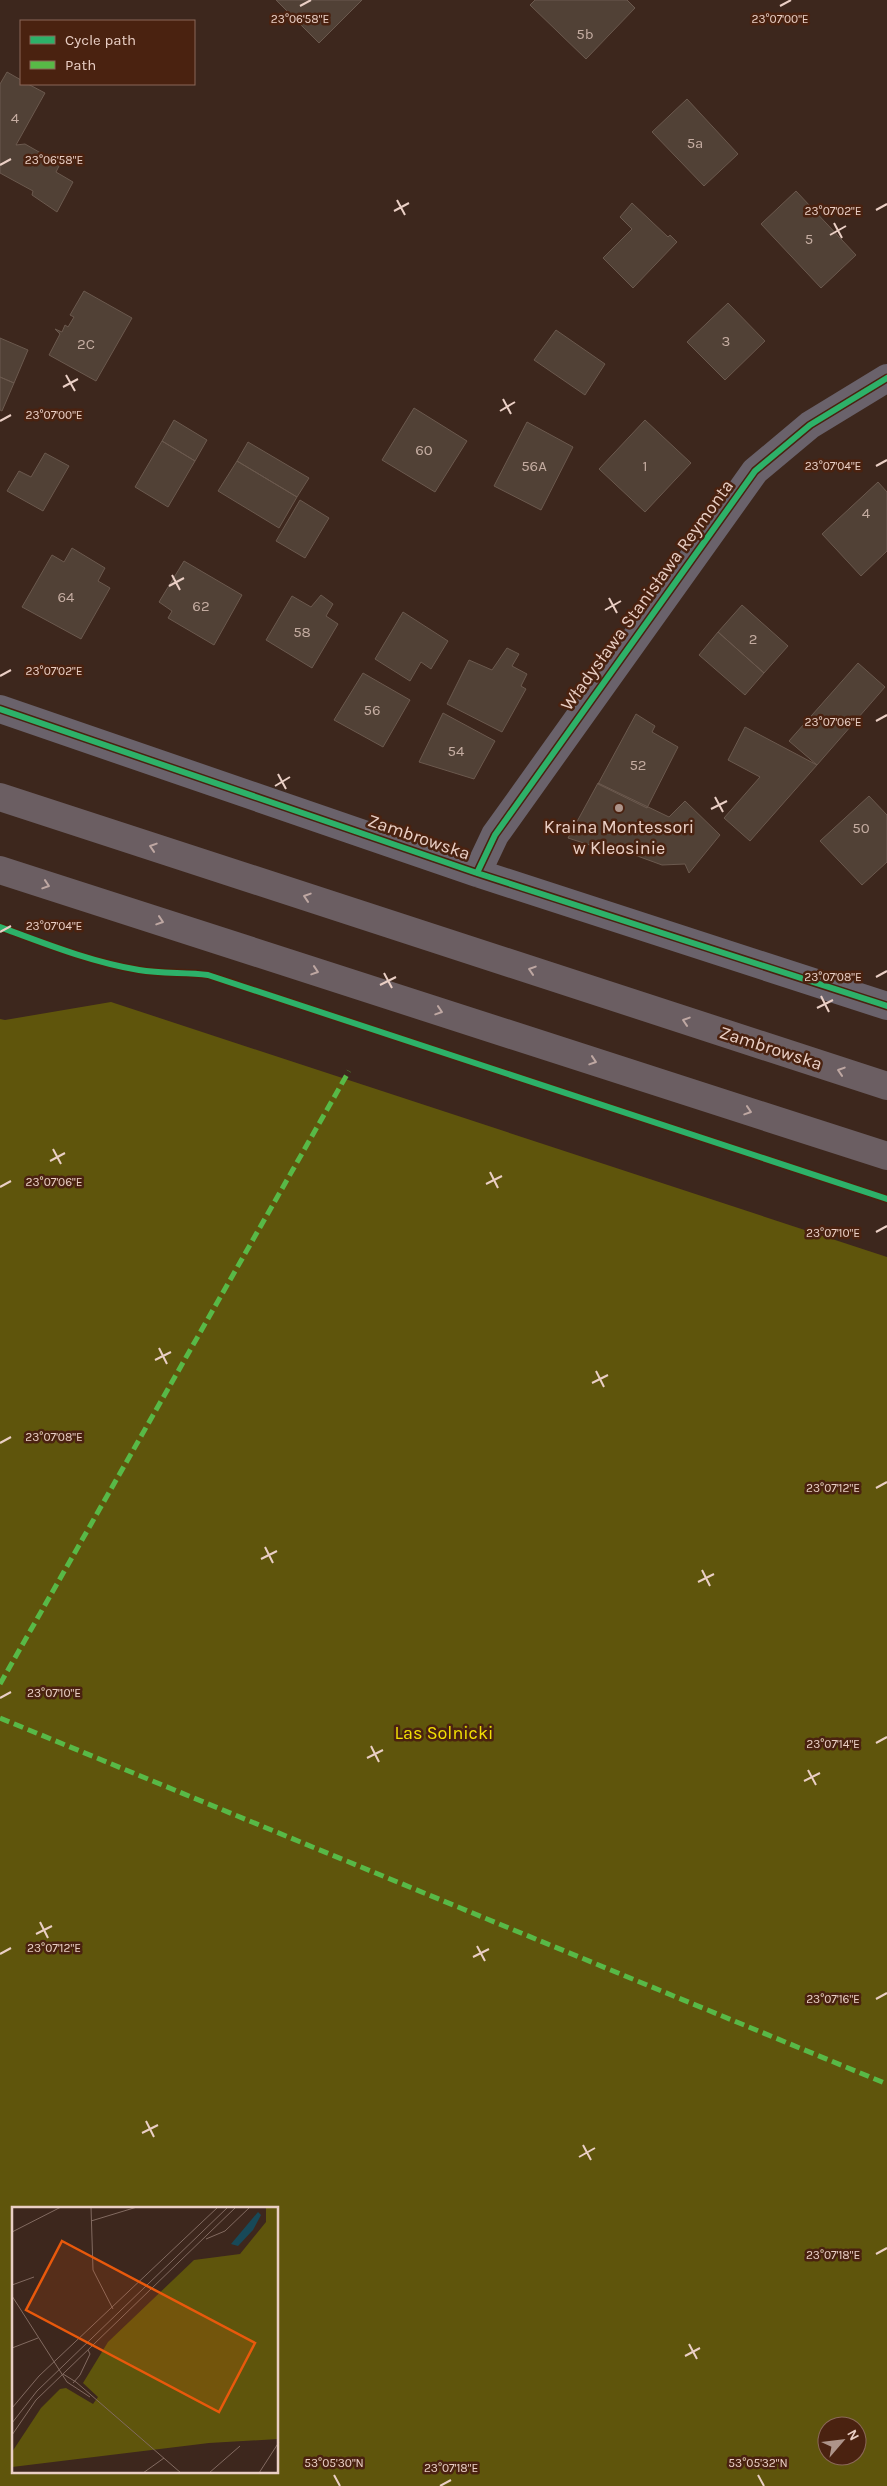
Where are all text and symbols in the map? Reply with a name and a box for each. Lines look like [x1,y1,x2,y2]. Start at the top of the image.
text: 23°06'58"E [271,12,329,26]
text: 23°07'00"E [751,12,809,26]
legend [20,20,195,85]
house number: 5b [576,25,594,43]
text: Cycle path [65,31,136,49]
text: Path [65,56,96,74]
house number: 4 [11,109,20,127]
house number: 5a [687,134,703,152]
text: 23°06'58"E [25,153,83,167]
text: 23°07'02"E [805,204,861,218]
house number: 5 [805,230,813,248]
house number: 3 [722,332,730,350]
house number: 2C [77,335,95,353]
text: 23°07'00"E [25,408,83,422]
house number: 60 [415,441,433,459]
house number: 56A [521,457,547,475]
house number: 1 [643,457,647,475]
text: 23°07'04"E [805,459,861,473]
street label: Władysława Stanisława Reymonta [556,475,738,715]
house number: 4 [862,504,871,522]
house number: 64 [58,588,75,606]
house number: 62 [192,597,210,615]
house number: 58 [293,623,311,641]
house number: 2 [749,630,757,648]
text: 23°07'02"E [26,664,82,678]
house number: 56 [363,701,381,719]
text: 23°07'06"E [805,715,861,729]
house number: 54 [448,742,465,760]
house number: 52 [629,756,647,774]
marker: Kraina Montessori w Kleosinie [613,802,625,814]
street label: Zambrowska [365,809,473,865]
place label: Kraina Montessori w Kleosinie [544,816,694,859]
house number: 50 [852,819,870,837]
one-way arrow [149,842,157,852]
one-way arrow [42,879,50,889]
one-way arrow [304,893,312,903]
one-way arrow [155,916,164,926]
text: 23°07'04"E [26,919,82,933]
one-way arrow [310,965,319,975]
one-way arrow [528,966,536,976]
text: 23°07'08"E [804,970,862,984]
one-way arrow [434,1005,443,1015]
one-way arrow [682,1016,691,1026]
street label: Zambrowska [717,1021,825,1075]
one-way arrow [589,1055,597,1065]
one-way arrow [837,1066,845,1076]
one-way arrow [743,1106,752,1116]
text: 23°07'06"E [26,1175,82,1189]
text: 23°07'10"E [806,1226,860,1240]
text: 23°07'08"E [25,1430,83,1444]
text: 23°07'12"E [806,1481,860,1495]
text: 23°07'10"E [27,1686,81,1700]
park label: Las Solnicki [395,1722,493,1744]
text: 23°07'14"E [806,1737,860,1751]
text: 23°07'12"E [27,1941,81,1955]
text: 23°07'16"E [806,1992,860,2006]
inset map [12,2207,279,2474]
text: 23°07'18"E [806,2248,860,2262]
north arrow [817,2416,867,2466]
text: N [843,2427,863,2444]
text: 53°05'30"N [304,2456,364,2470]
text: 53°05'32"N [728,2456,788,2470]
text: 23°07'18"E [424,2461,478,2475]

